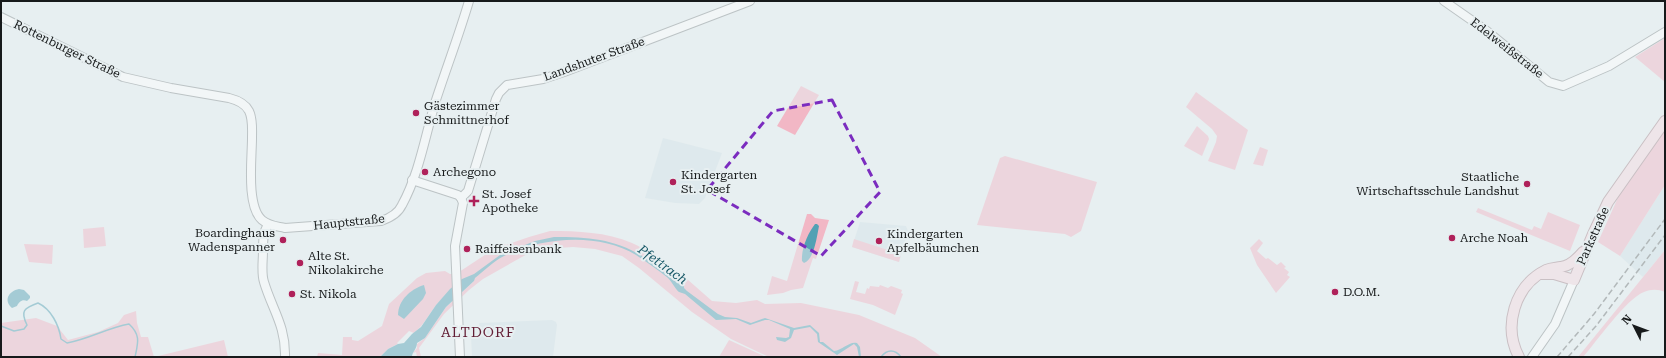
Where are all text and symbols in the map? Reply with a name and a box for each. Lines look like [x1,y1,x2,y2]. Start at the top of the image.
street label: Edelweißstraße [1468,15,1547,81]
street label: Rottenburger Straße [11,17,123,81]
street label: Landshuter Straße [542,34,647,84]
place label: Gästezimmer Schmittnerhof [424,99,509,127]
marker: Gästezimmer Schmittnerhof [411,108,421,118]
place label: Archegono [433,165,496,179]
marker: Archegono [420,167,430,177]
place label: Kindergarten St. Josef [681,168,758,196]
place label: Staatliche Wirtschaftsschule Landshut [1356,170,1520,198]
marker: Kindergarten St. Josef [668,177,678,187]
marker: Staatliche Wirtschaftsschule Landshut [1522,179,1532,189]
place label: St. Josef Apotheke [482,187,538,215]
marker: St. Josef Apotheke [469,196,479,206]
street label: Parkstraße [1574,205,1612,267]
street label: Hauptstraße [313,211,386,233]
place label: Boardinghaus Wadenspanner [188,226,275,254]
place label: Kindergarten Apfelbäumchen [887,227,979,255]
place label: Arche Noah [1460,231,1529,245]
marker: Arche Noah [1447,233,1457,243]
marker: Boardinghaus Wadenspanner [278,235,288,245]
marker: Kindergarten Apfelbäumchen [874,236,884,246]
water label: Pfettrach [634,241,690,287]
place label: Raiffeisenbank [475,242,562,256]
marker: Raiffeisenbank [462,244,472,254]
place label: Alte St. Nikolakirche [308,249,384,277]
marker: Alte St. Nikolakirche [295,258,305,268]
place label: D.O.M. [1343,285,1380,299]
place label: St. Nikola [300,287,357,301]
marker: D.O.M. [1330,287,1340,297]
marker: St. Nikola [287,289,297,299]
north arrow [1614,306,1654,346]
text: N [1619,312,1635,327]
district label: ALTDORF [441,324,515,340]

